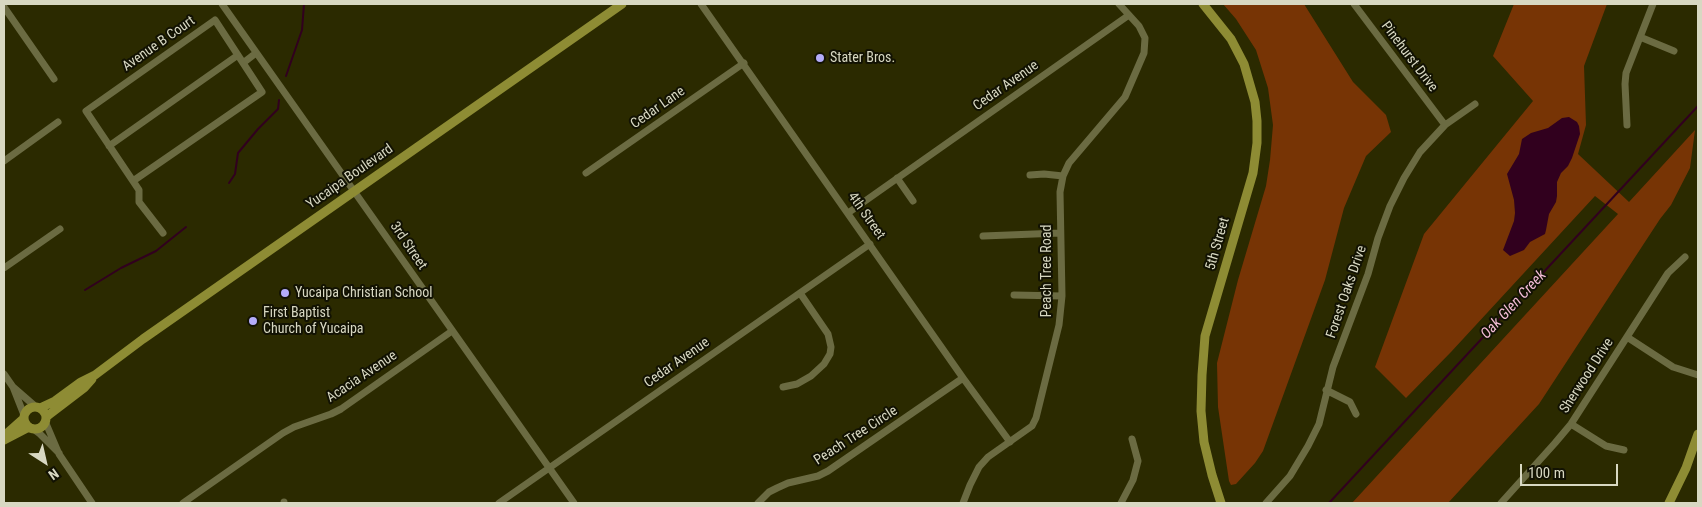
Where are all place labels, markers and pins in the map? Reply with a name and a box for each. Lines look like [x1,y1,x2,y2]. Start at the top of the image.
place label: Stater Bros. [830,50,895,66]
marker: Stater Bros. [814,52,826,64]
place label: Yucaipa Christian School [295,285,432,301]
marker: Yucaipa Christian School [279,287,291,299]
place label: First Baptist Church of Yucaipa [263,305,364,338]
marker: First Baptist Church of Yucaipa [247,315,259,327]

